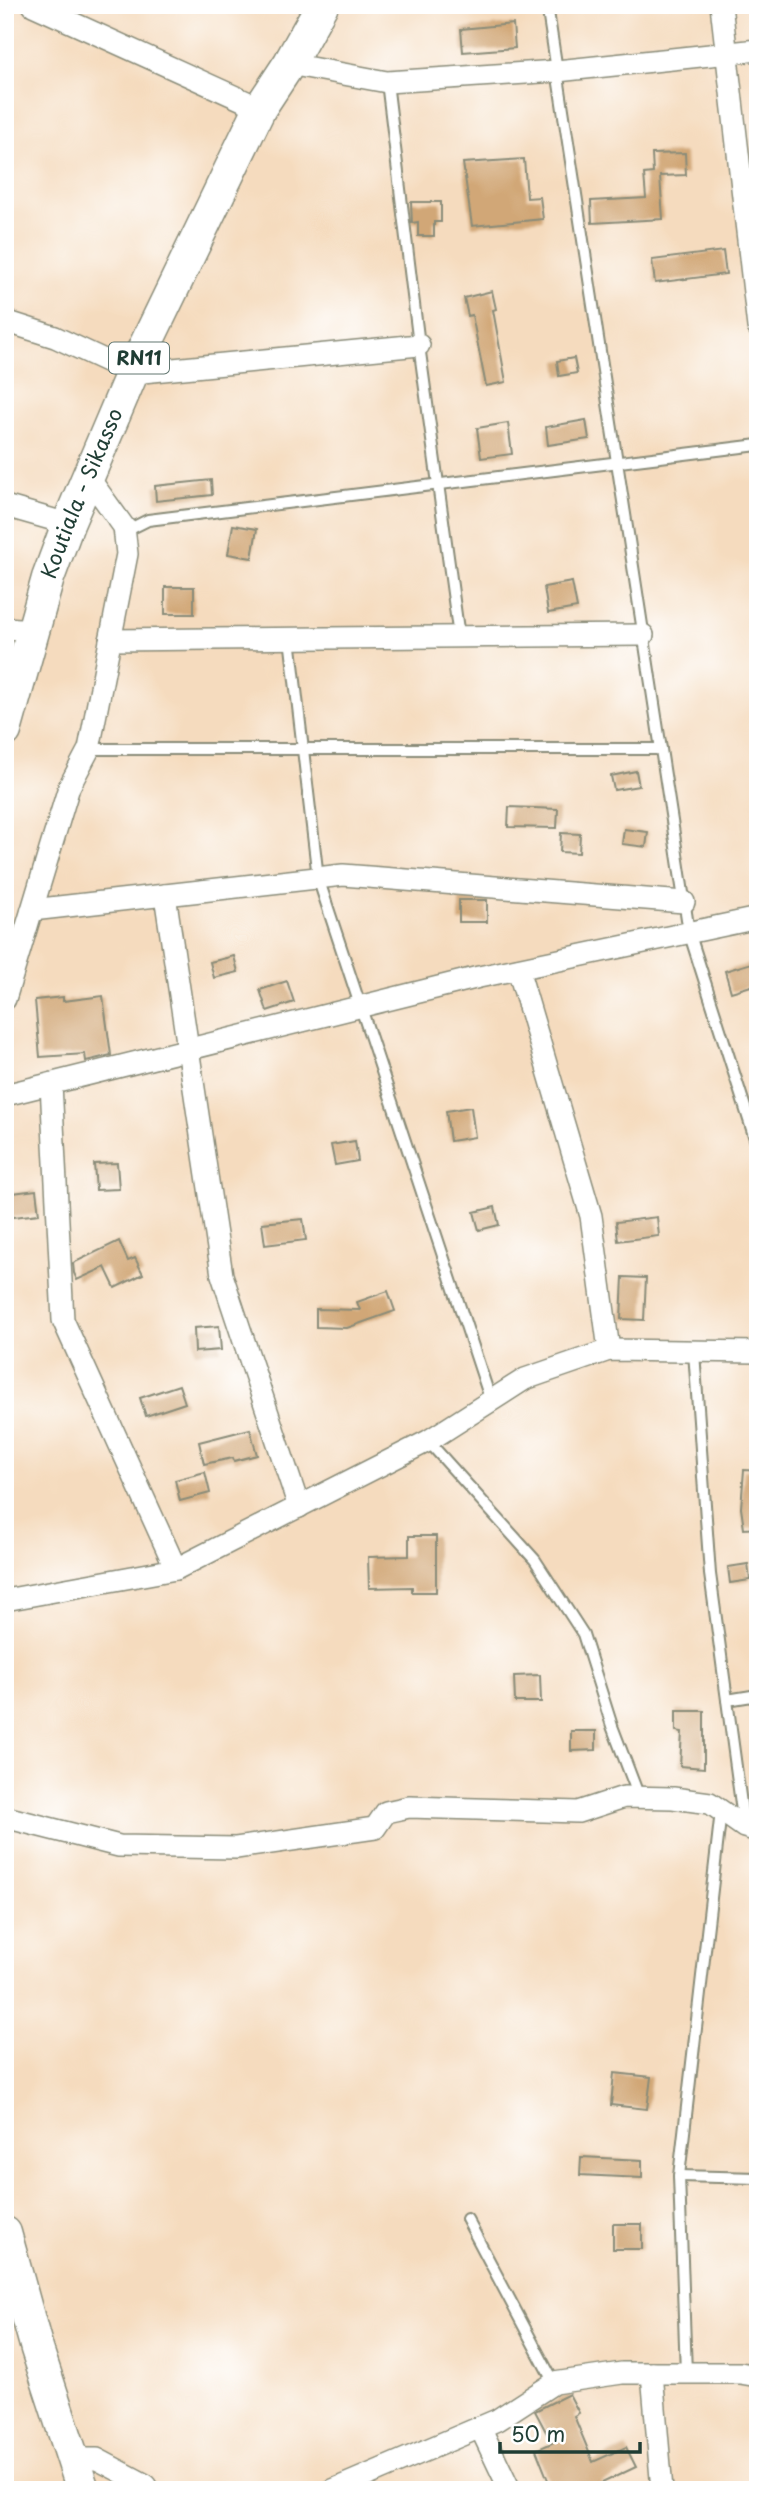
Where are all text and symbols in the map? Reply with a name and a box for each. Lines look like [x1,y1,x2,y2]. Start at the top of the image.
road number: RN11 [109,342,169,374]
street label: Koutiala - Sikasso [31,403,129,583]
scale bar [500,2411,640,2455]
text: 50 m [511,2417,565,2449]

